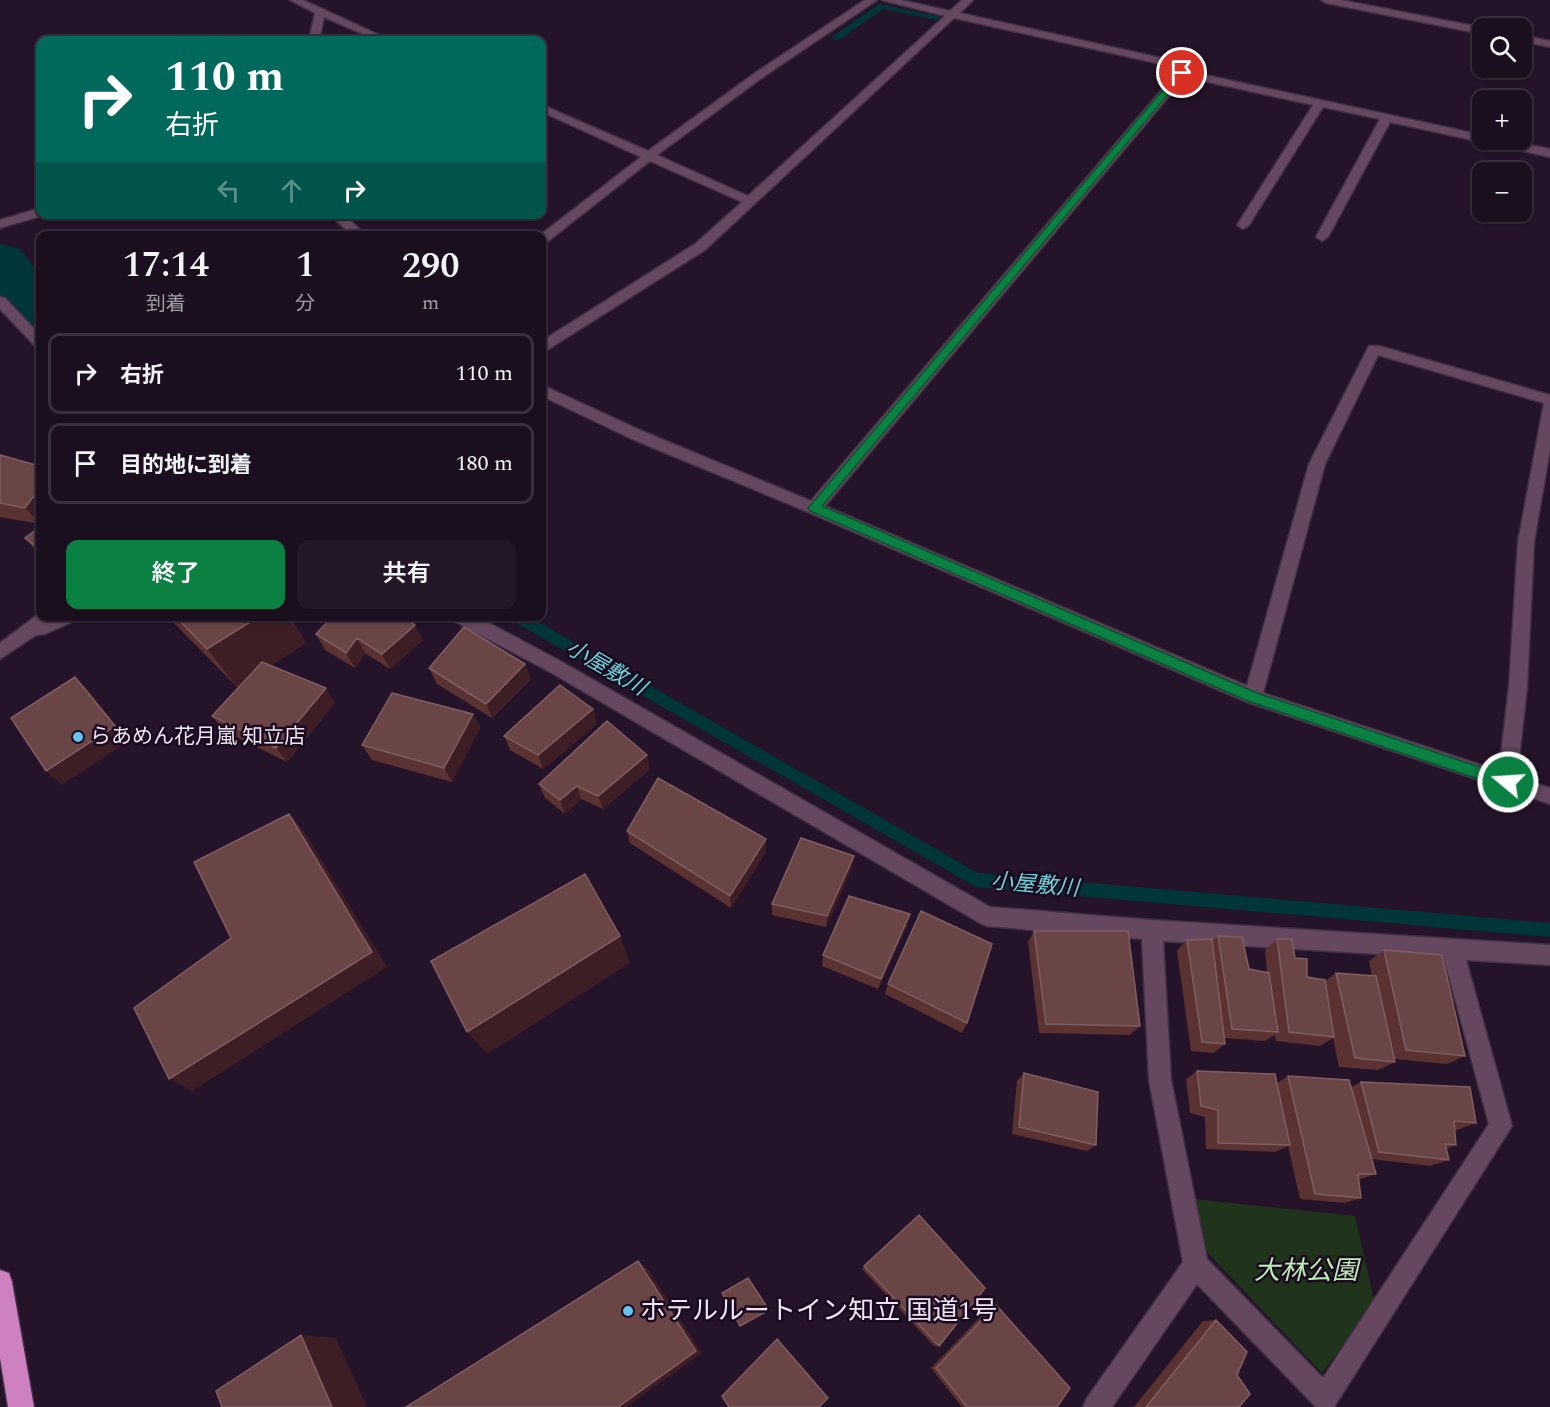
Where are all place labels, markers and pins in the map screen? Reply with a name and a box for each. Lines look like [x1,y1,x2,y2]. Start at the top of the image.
pin [1156,47,1207,98]
place label: らあめん花月嵐 知立店 [90,721,305,753]
marker: らあめん花月嵐 知立店 [71,730,85,744]
place label: ホテルルートイン知立 国道1号 [640,1291,998,1331]
marker: ホテルルートイン知立 国道1号 [621,1304,635,1318]

